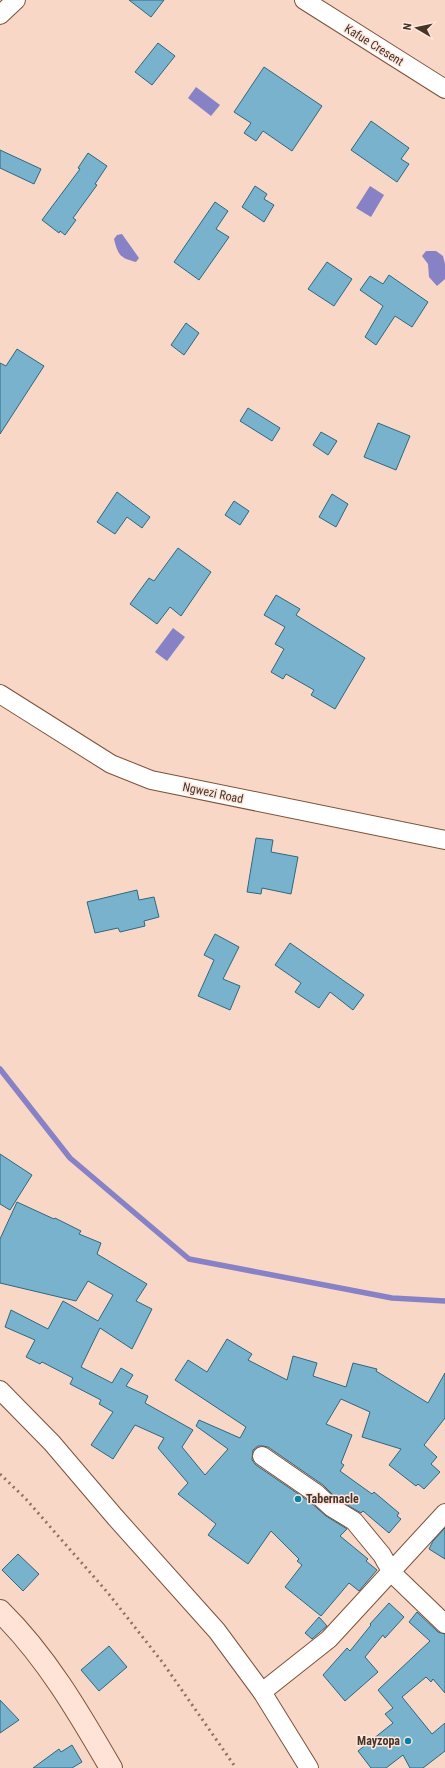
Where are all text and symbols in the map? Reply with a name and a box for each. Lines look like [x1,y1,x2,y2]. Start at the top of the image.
north arrow [397,8,437,48]
street label: Kafue Cresent [342,21,406,69]
text: N [401,22,415,31]
street label: Ngwezi Road [181,780,245,806]
place label: Tabernacle [306,1492,359,1506]
marker: Tabernacle [293,1494,303,1504]
place label: Mayzopa [357,1734,400,1748]
marker: Mayzopa [403,1736,413,1746]

